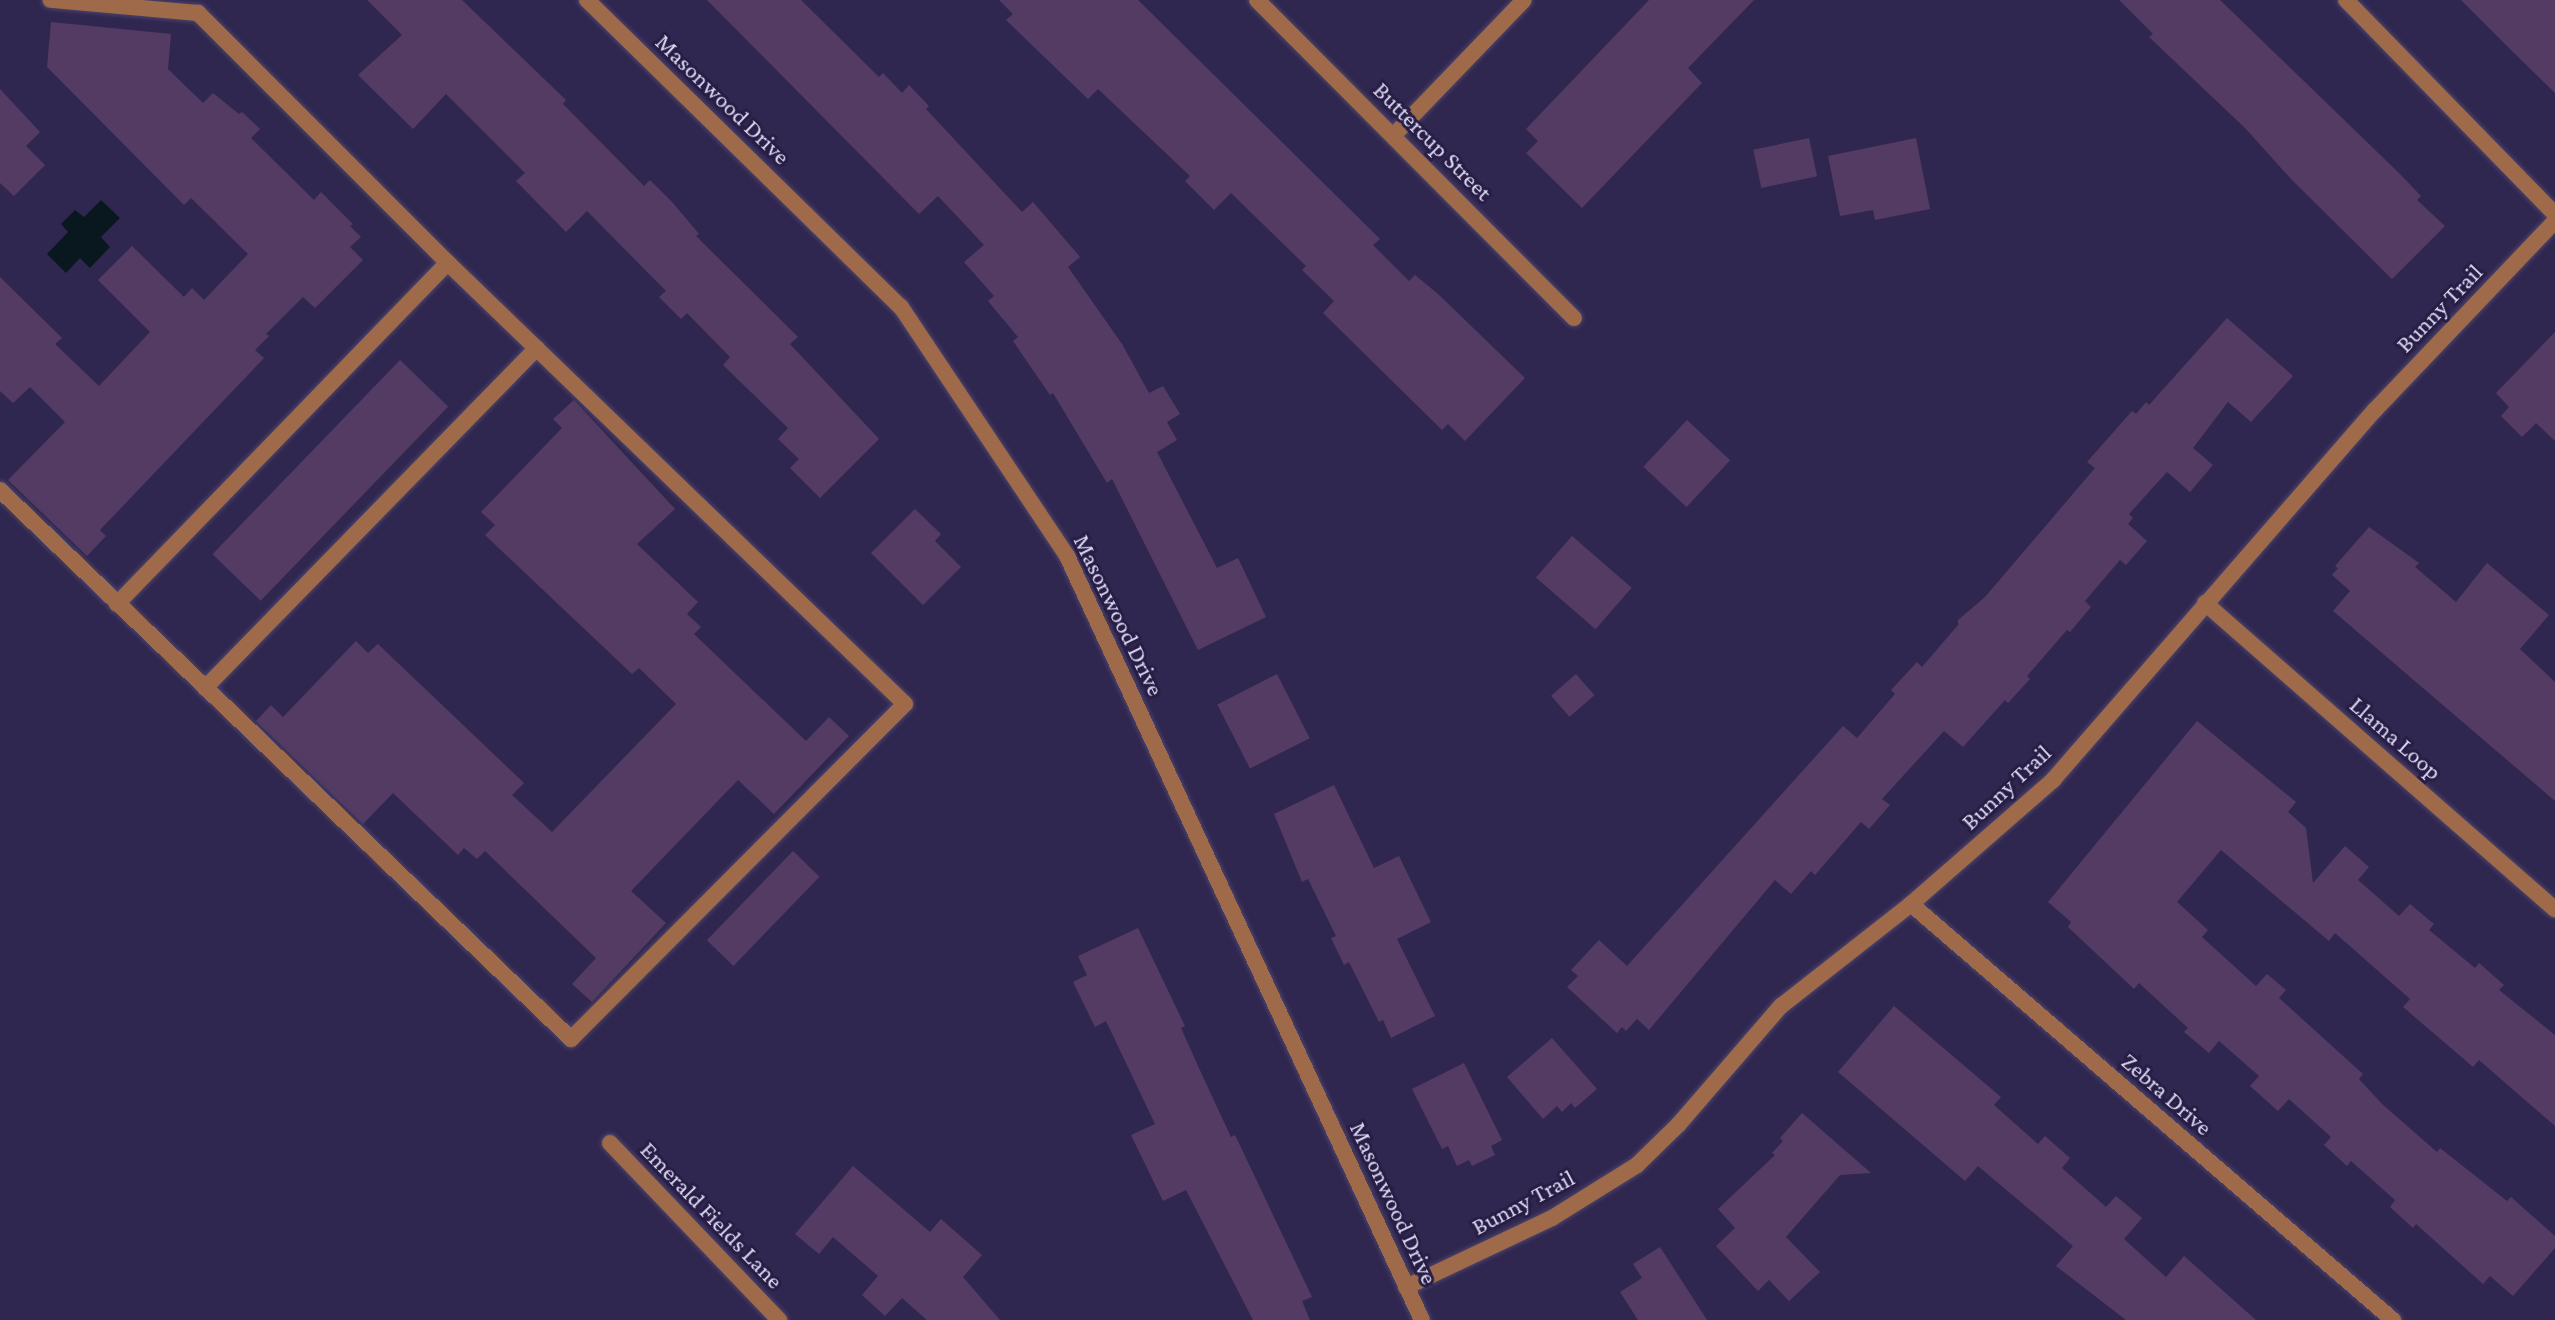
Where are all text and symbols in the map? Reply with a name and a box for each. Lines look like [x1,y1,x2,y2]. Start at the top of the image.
street label: Masonwood Drive [650,28,796,170]
street label: Buttercup Street [1368,76,1498,206]
street label: Bunny Trail [2390,258,2488,358]
street label: Masonwood Drive [1068,530,1170,700]
street label: Llama Loop [2344,690,2448,786]
street label: Bunny Trail [1955,738,2057,836]
street label: Zebra Drive [2116,1047,2218,1141]
street label: Masonwood Drive [1344,1117,1444,1289]
street label: Emerald Fields Lane [634,1135,790,1295]
street label: Bunny Trail [1467,1163,1579,1241]

